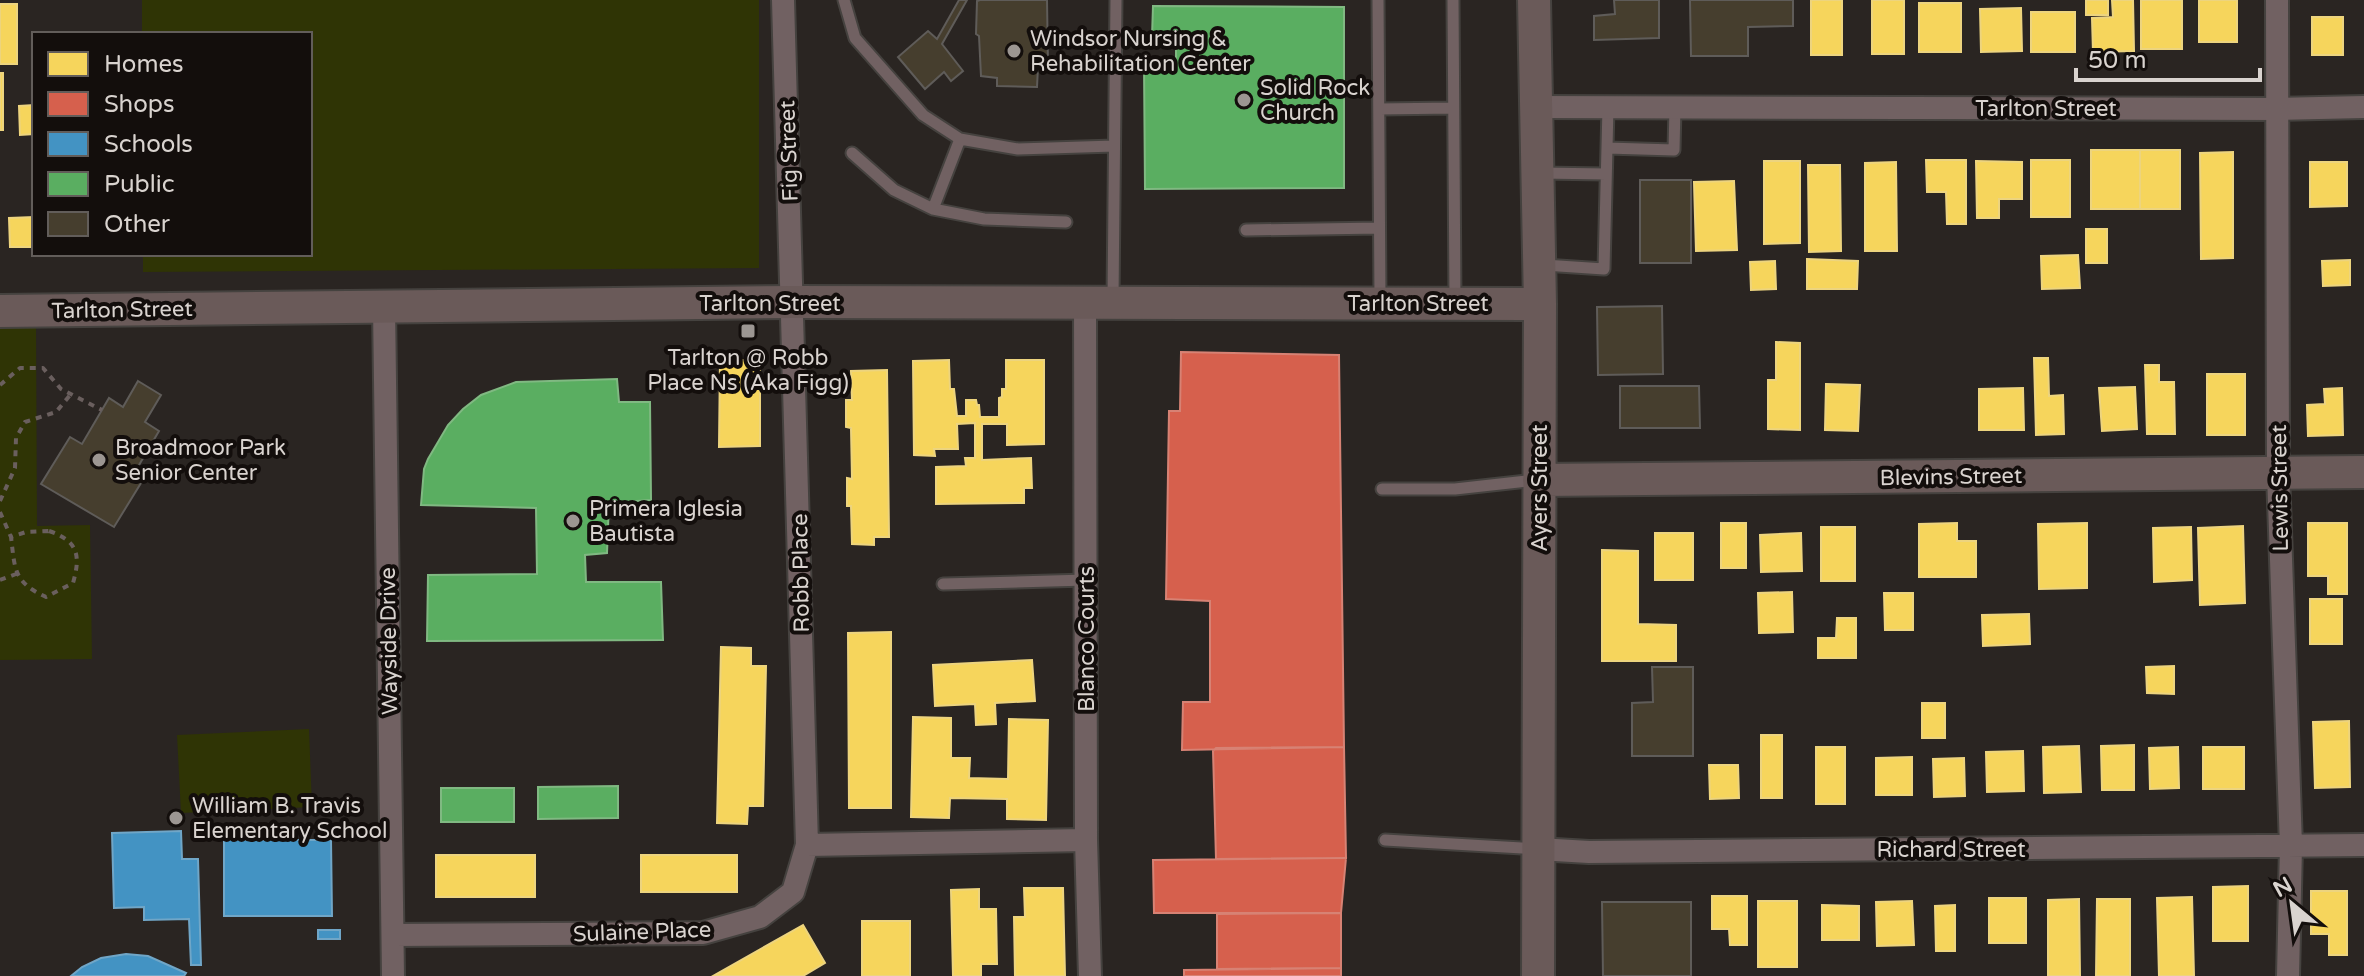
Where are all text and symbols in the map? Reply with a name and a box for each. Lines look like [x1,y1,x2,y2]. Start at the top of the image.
place label: Windsor Nursing & Rehabilitation Center [1030,26,1251,77]
legend [32,32,312,256]
scale bar [2076,32,2260,82]
marker: Windsor Nursing & Rehabilitation Center [1005,42,1023,60]
text: 50 m [2088,46,2146,75]
text: Homes [104,50,184,79]
place label: Solid Rock Church [1260,75,1370,126]
text: Shops [104,90,174,119]
marker: Solid Rock Church [1235,91,1253,109]
street label: Tarlton Street [1975,96,2117,122]
street label: Fig Street [774,100,804,202]
text: Schools [104,130,193,159]
text: Public [104,170,174,199]
text: Other [104,210,171,239]
street label: Tarlton Street [699,291,841,317]
street label: Tarlton Street [1347,291,1489,317]
street label: Tarlton Street [51,296,193,324]
marker: Tarlton @ Robb Place Ns (Aka Figg) [739,322,757,340]
place label: Tarlton @ Robb Place Ns (Aka Figg) [647,345,849,396]
street label: Ayers Street [1527,424,1553,552]
street label: Lewis Street [2266,424,2294,552]
place label: Broadmoor Park Senior Center [115,435,286,486]
marker: Broadmoor Park Senior Center [90,451,108,469]
street label: Blevins Street [1879,463,2023,491]
place label: Primera Iglesia Bautista [589,496,743,547]
marker: Primera Iglesia Bautista [564,512,582,530]
street label: Robb Place [787,513,815,633]
street label: Blanco Courts [1074,566,1100,712]
street label: Wayside Drive [375,567,403,715]
place label: William B. Travis Elementary School [192,793,387,844]
marker: William B. Travis Elementary School [167,809,185,827]
street label: Richard Street [1876,837,2026,863]
north arrow [2252,864,2332,944]
text: N [2269,872,2297,903]
street label: Sulaine Place [573,917,712,947]

